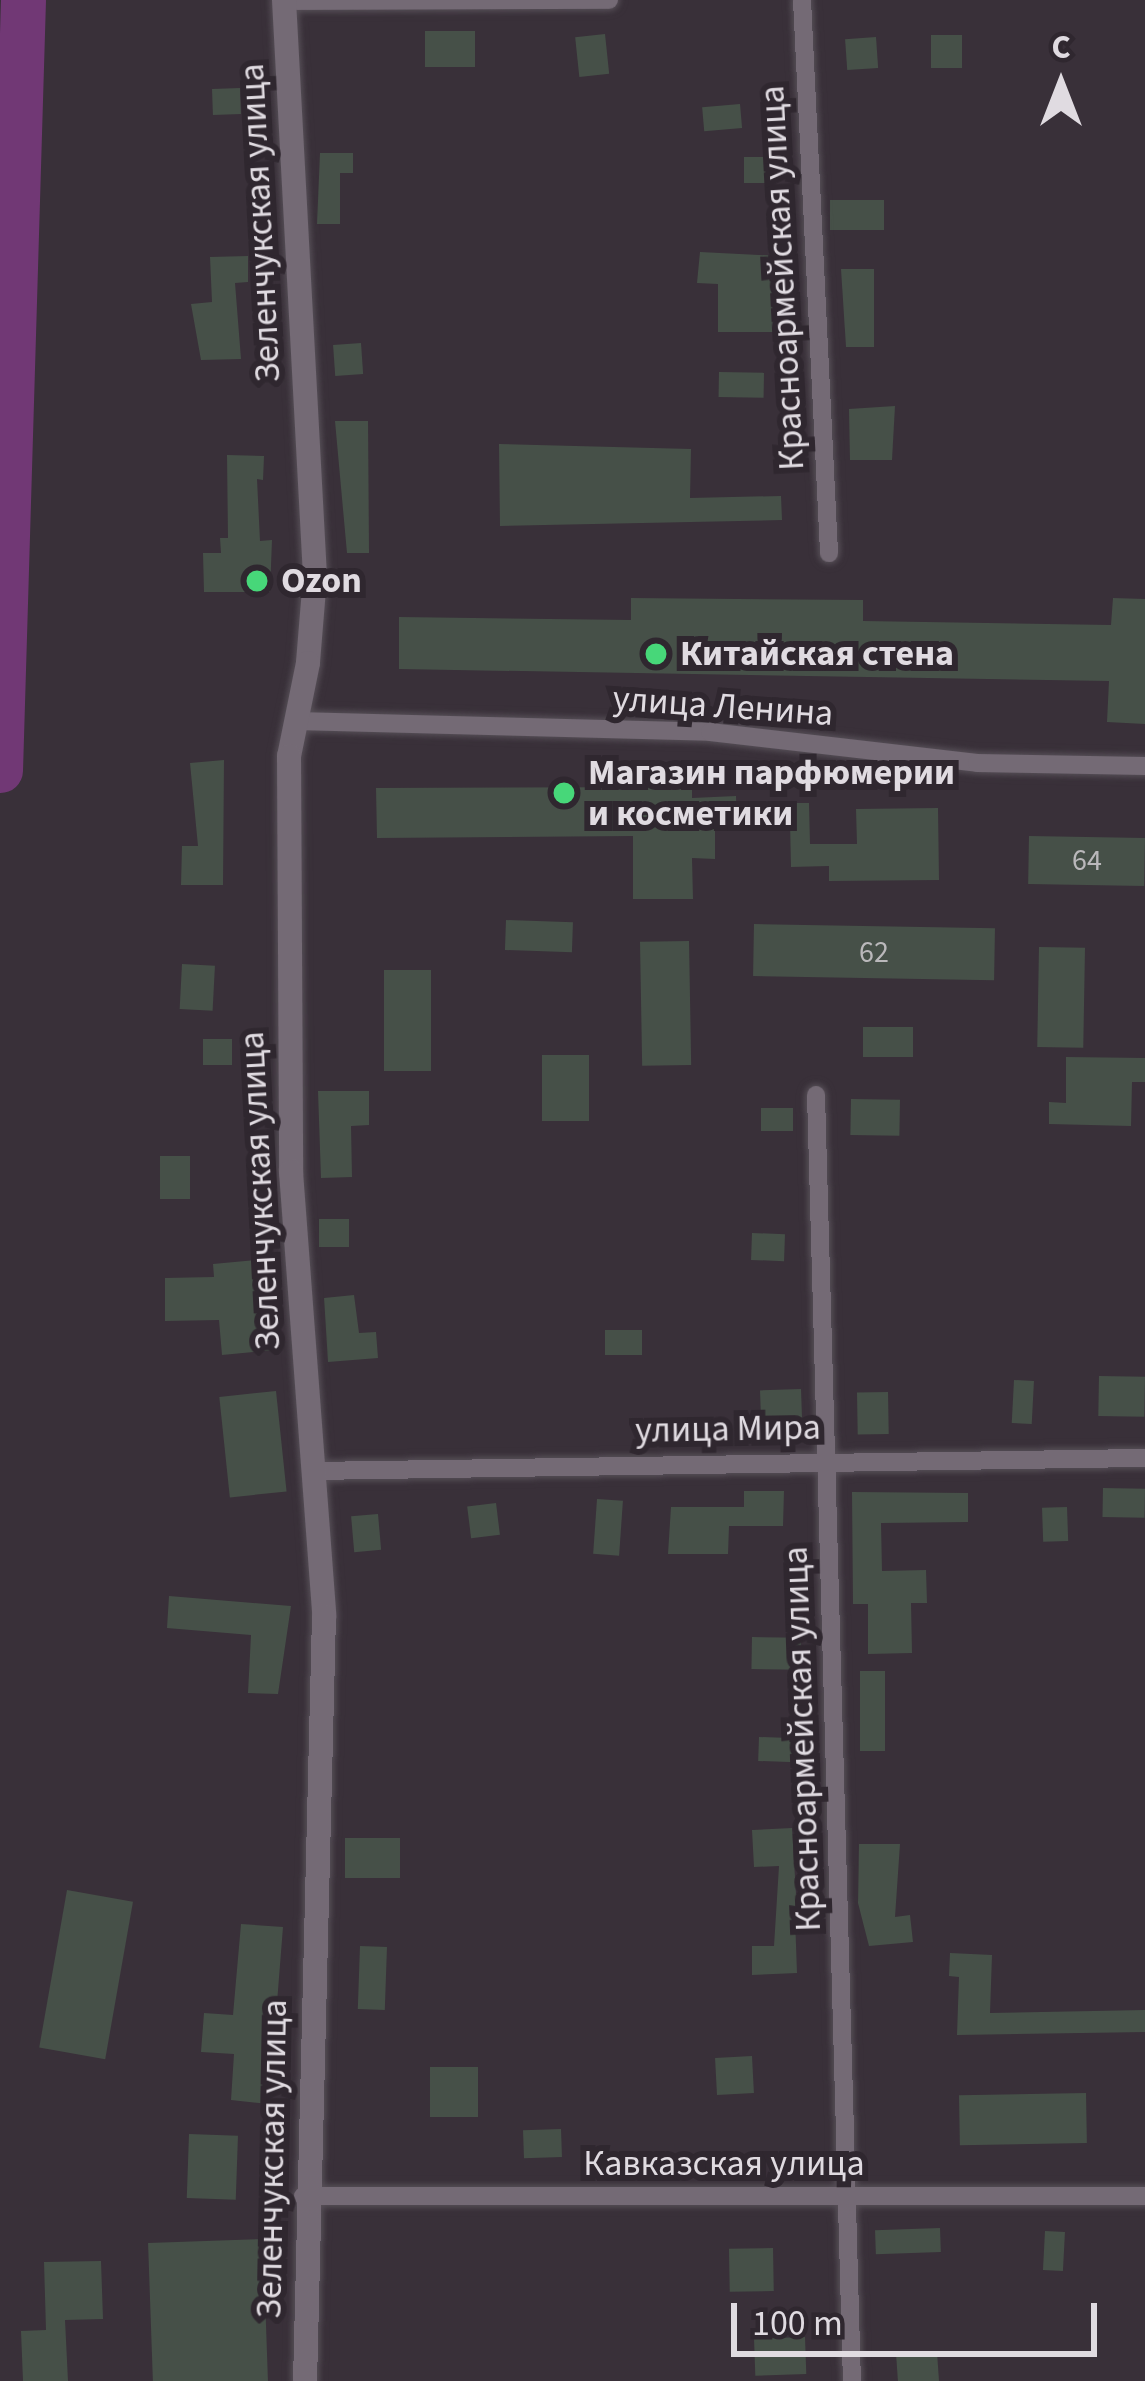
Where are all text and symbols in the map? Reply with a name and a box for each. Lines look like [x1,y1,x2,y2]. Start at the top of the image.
north arrow [1001,24,1121,144]
text: С [1051,24,1071,71]
street label: Зеленчукская улица [230,62,290,384]
street label: Красноармейская улица [750,84,814,472]
place label: Ozon [281,559,362,603]
marker: Ozon [244,568,270,594]
place label: Китайская стена [680,632,954,676]
marker: Китайская стена [643,641,669,667]
street label: улица Ленина [611,677,835,735]
place label: Магазин парфюмерии и косметики [588,750,955,835]
marker: Магазин парфюмерии и косметики [551,780,577,806]
house number: 64 [1072,843,1102,879]
house number: 62 [859,935,889,971]
street label: Зеленчукская улица [230,1030,290,1352]
street label: улица Мира [635,1406,821,1452]
street label: Красноармейская улица [774,1546,830,1932]
street label: Зеленчукская улица [248,1999,296,2319]
street label: Кавказская улица [583,2142,865,2186]
scale bar [737,2279,1103,2353]
text: 100 m [752,2298,843,2349]

